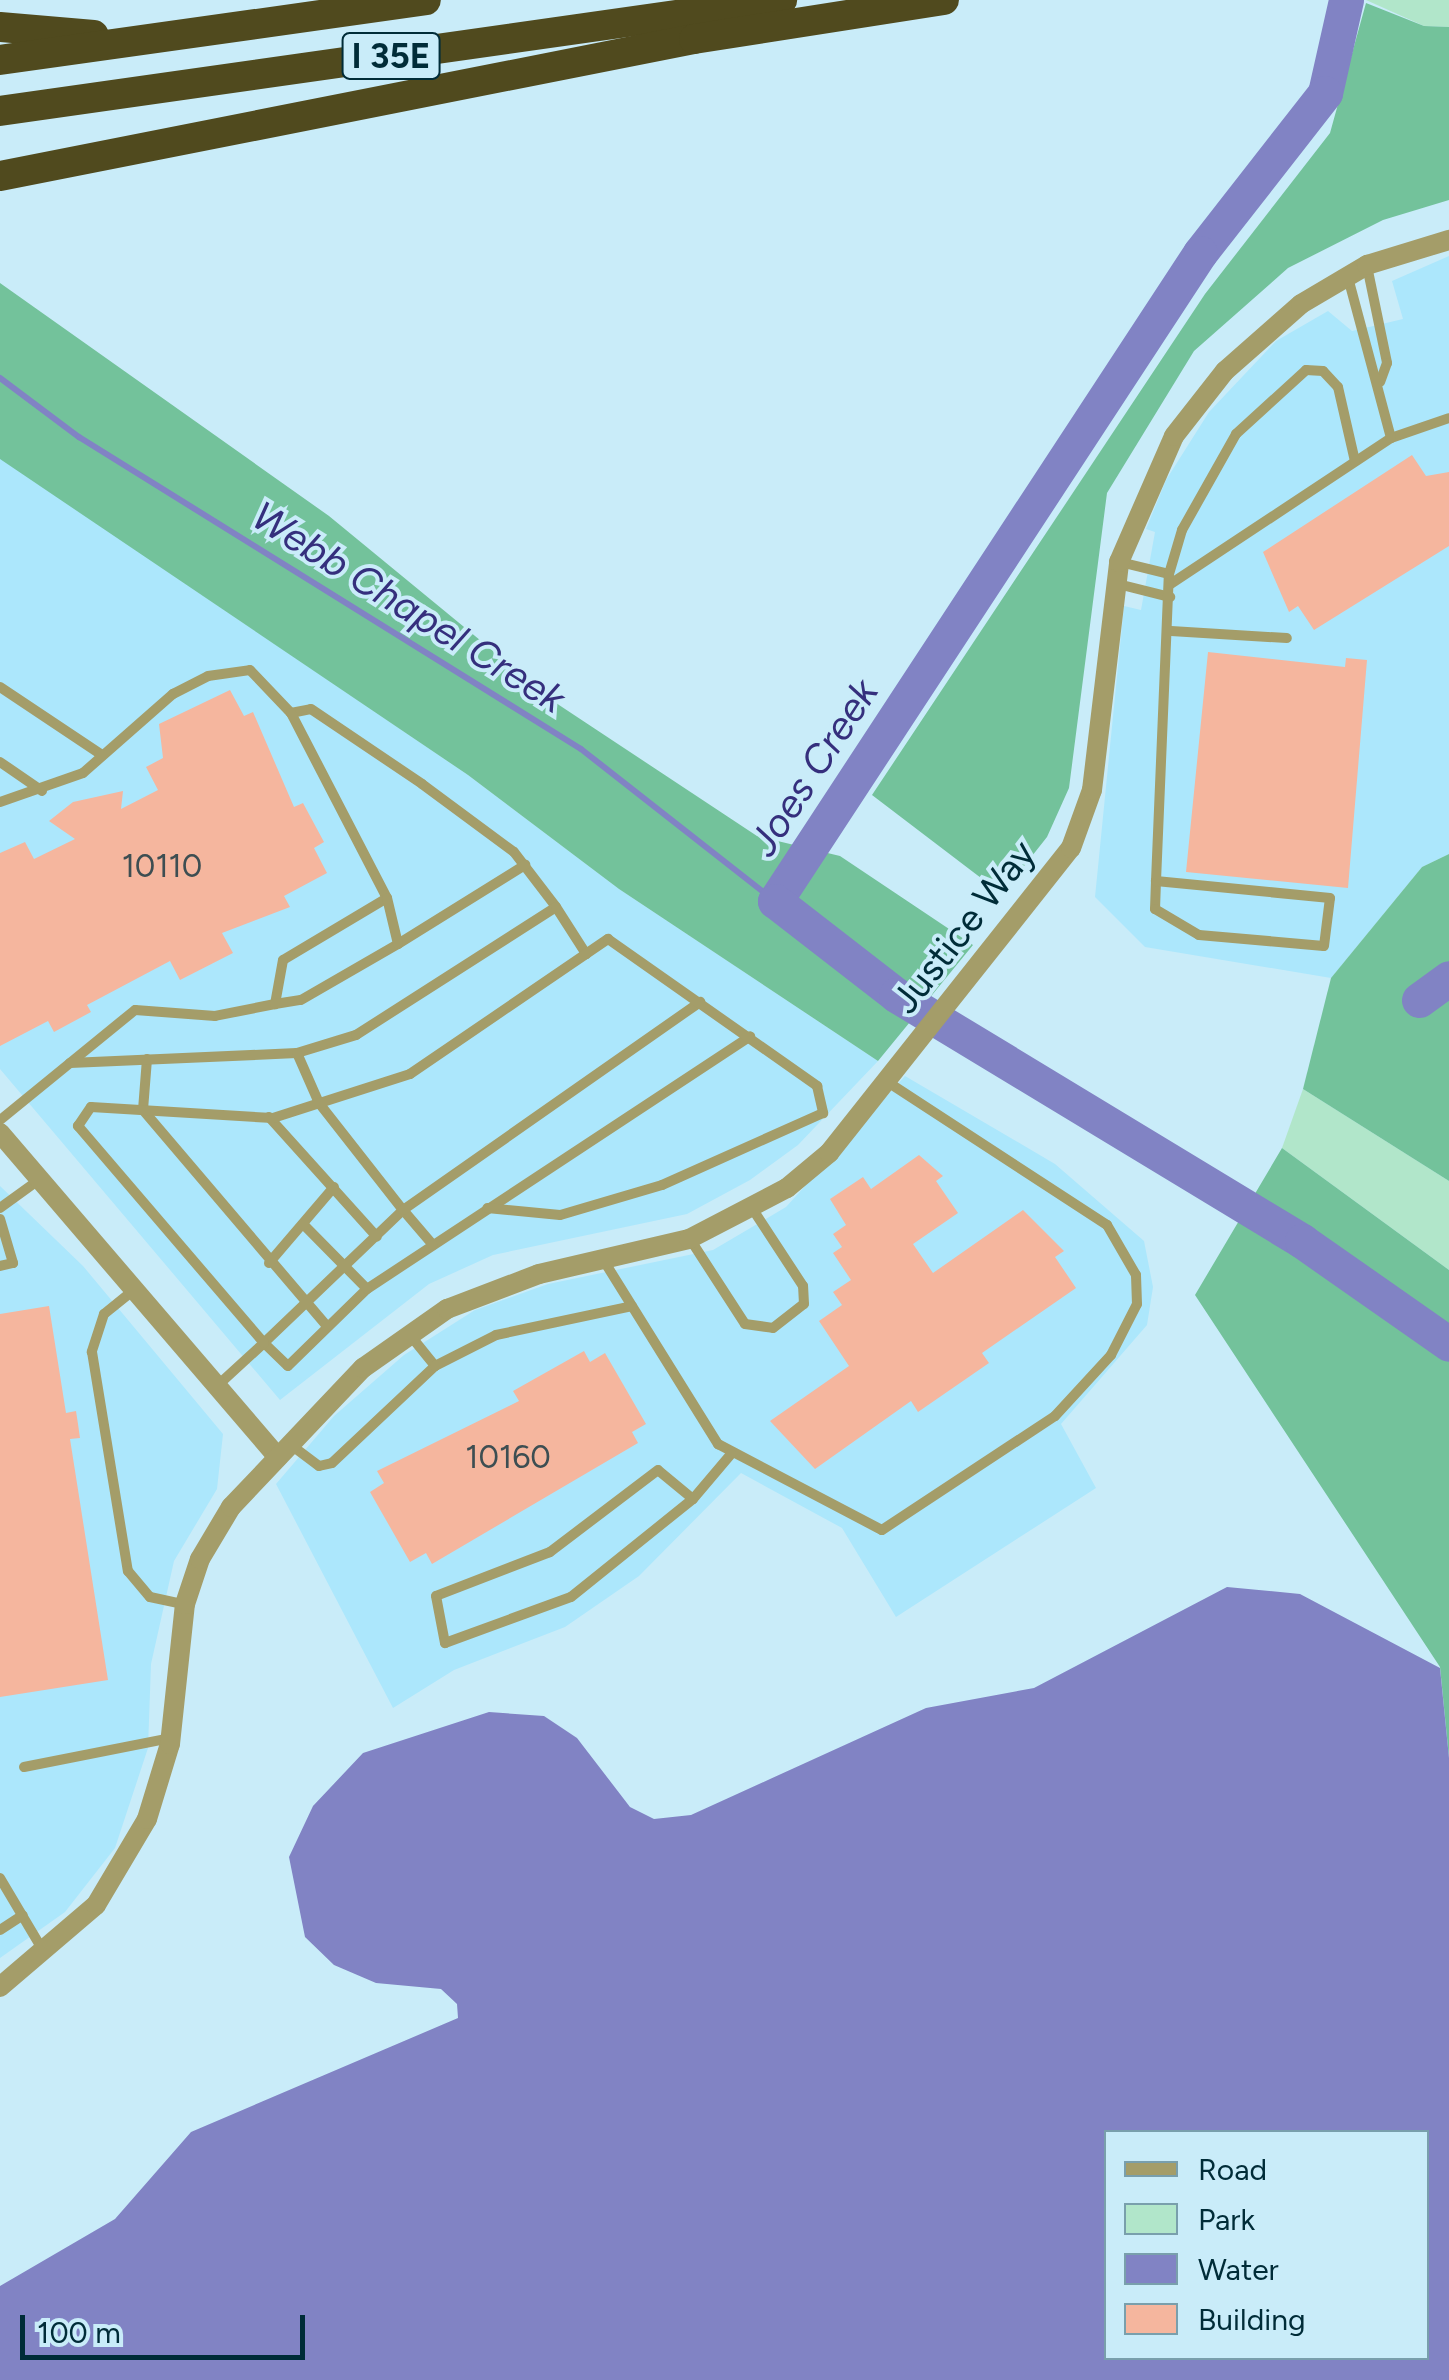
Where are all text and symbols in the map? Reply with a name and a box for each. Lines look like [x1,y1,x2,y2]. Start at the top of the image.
road number: I 35E [341,26,441,86]
water label: Webb Chapel Creek [244,491,574,723]
water label: Joes Creek [738,670,888,864]
street label: Justice Way [883,832,1045,1022]
house number: 10110 [122,847,202,885]
house number: 10160 [465,1438,551,1476]
legend [1104,2130,1429,2360]
text: Road [1198,2151,1267,2188]
text: Park [1198,2201,1255,2238]
text: Water [1198,2251,1279,2288]
scale bar [25,2295,310,2357]
text: Building [1198,2301,1306,2338]
text: 100 m [37,2314,121,2351]

